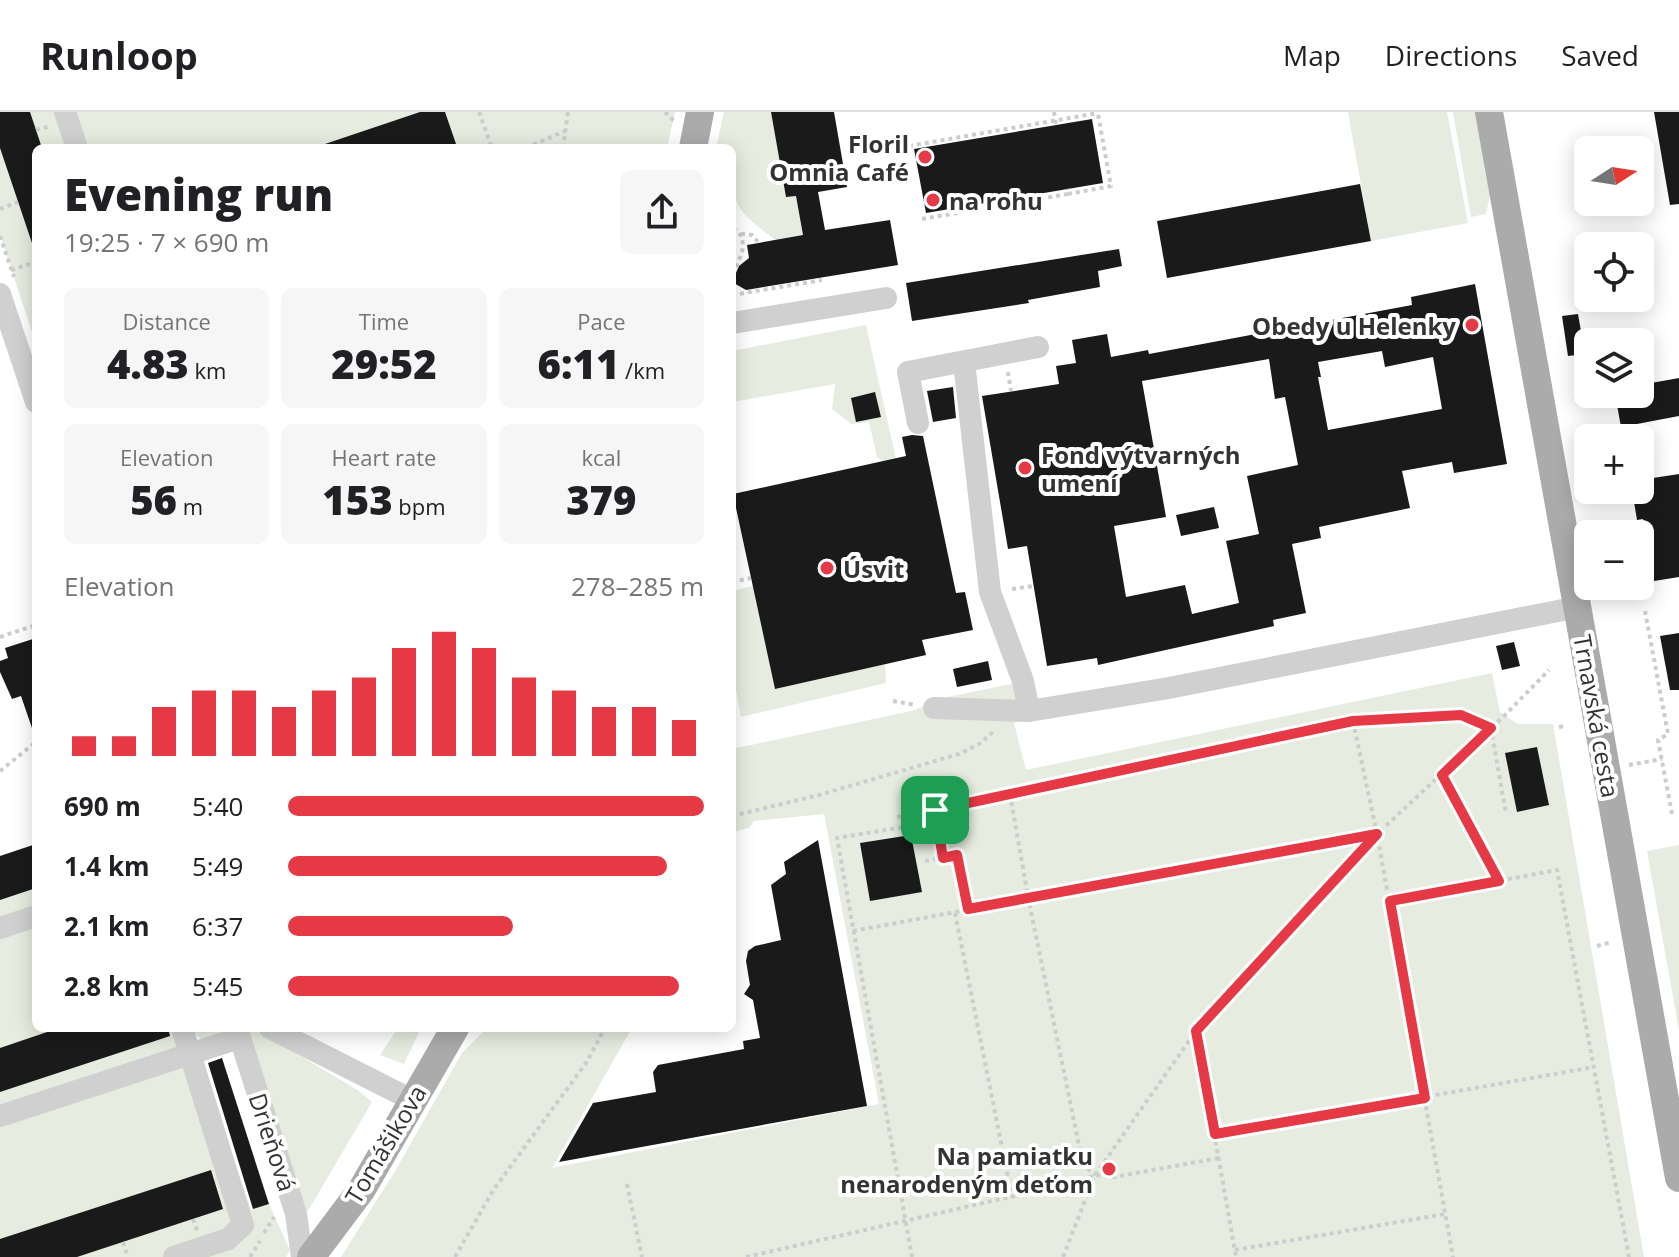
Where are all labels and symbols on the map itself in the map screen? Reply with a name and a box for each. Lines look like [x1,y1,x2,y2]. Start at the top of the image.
place label: Floril Omnia Café [769,127,909,188]
north arrow [1574,136,1654,216]
marker: Floril Omnia Café [916,148,934,166]
place label: na rohu [949,184,1043,217]
marker: na rohu [924,191,942,209]
place label: Obedy u Helenky [1252,309,1456,342]
marker: Obedy u Helenky [1463,316,1481,334]
place label: Fond výtvarných umení [1041,438,1241,499]
marker: Fond výtvarných umení [1016,459,1034,477]
place label: Úsvit [843,552,904,585]
marker: Úsvit [818,559,836,577]
street label: Trnavská cesta [1566,632,1628,800]
pin [901,776,969,844]
street label: Tomášikova [337,1078,433,1210]
street label: Drieňová [242,1089,304,1195]
place label: Na pamiatku nenarodeným deťom [840,1139,1093,1200]
marker: Na pamiatku nenarodeným deťom [1100,1160,1118,1178]

